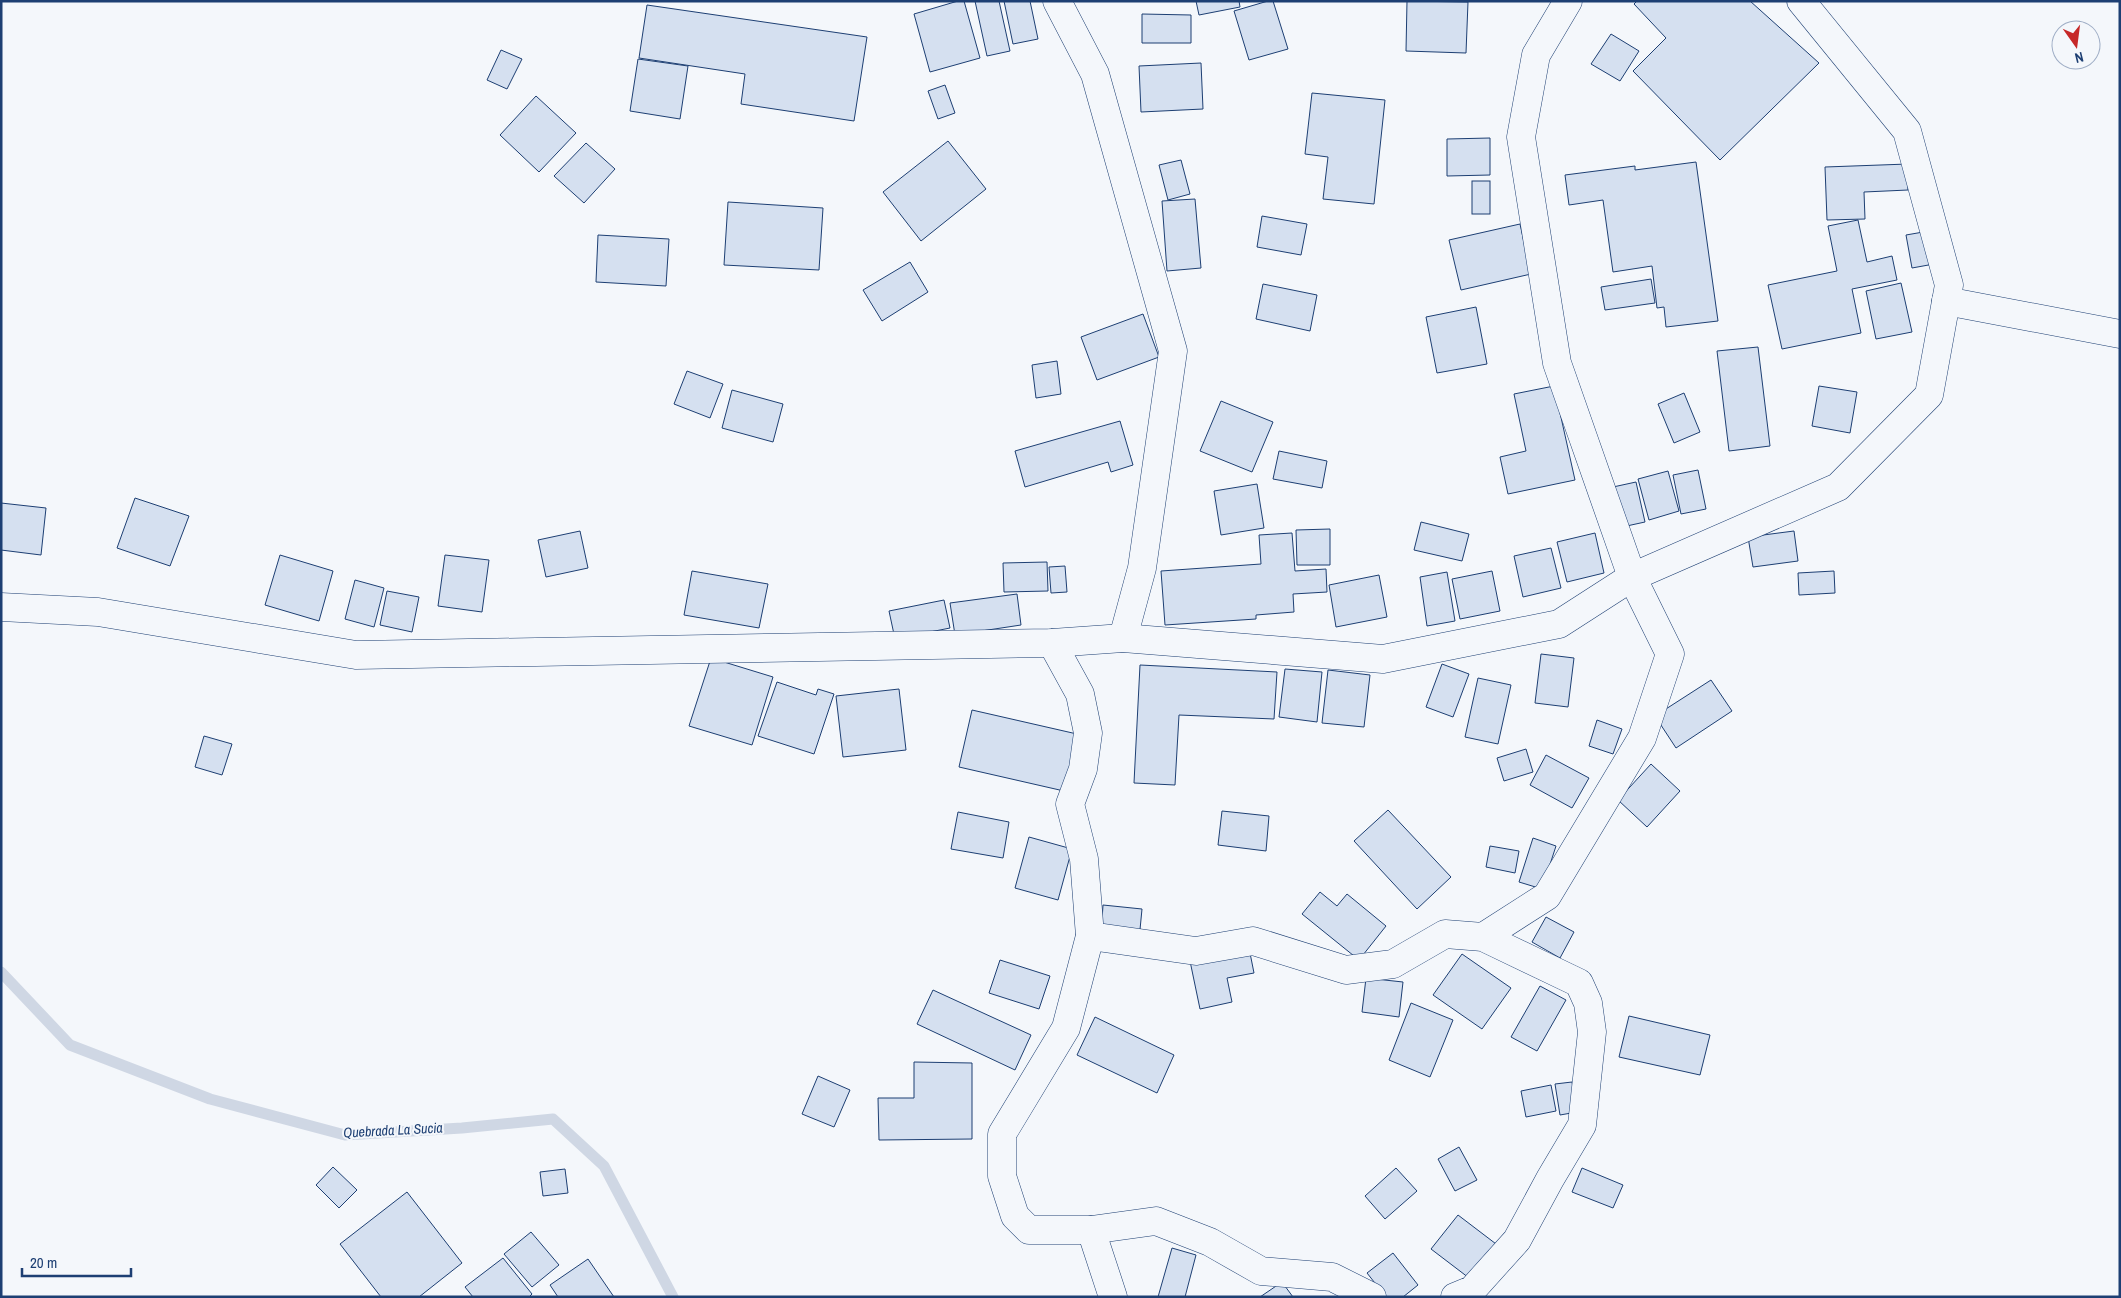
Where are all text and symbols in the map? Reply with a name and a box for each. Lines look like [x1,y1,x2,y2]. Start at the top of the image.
north arrow [2051,20,2101,70]
text: N [2073,48,2085,67]
water label: Quebrada La Sucia [343,1118,443,1142]
scale bar [22,1246,131,1278]
text: 20 m [30,1252,57,1273]

